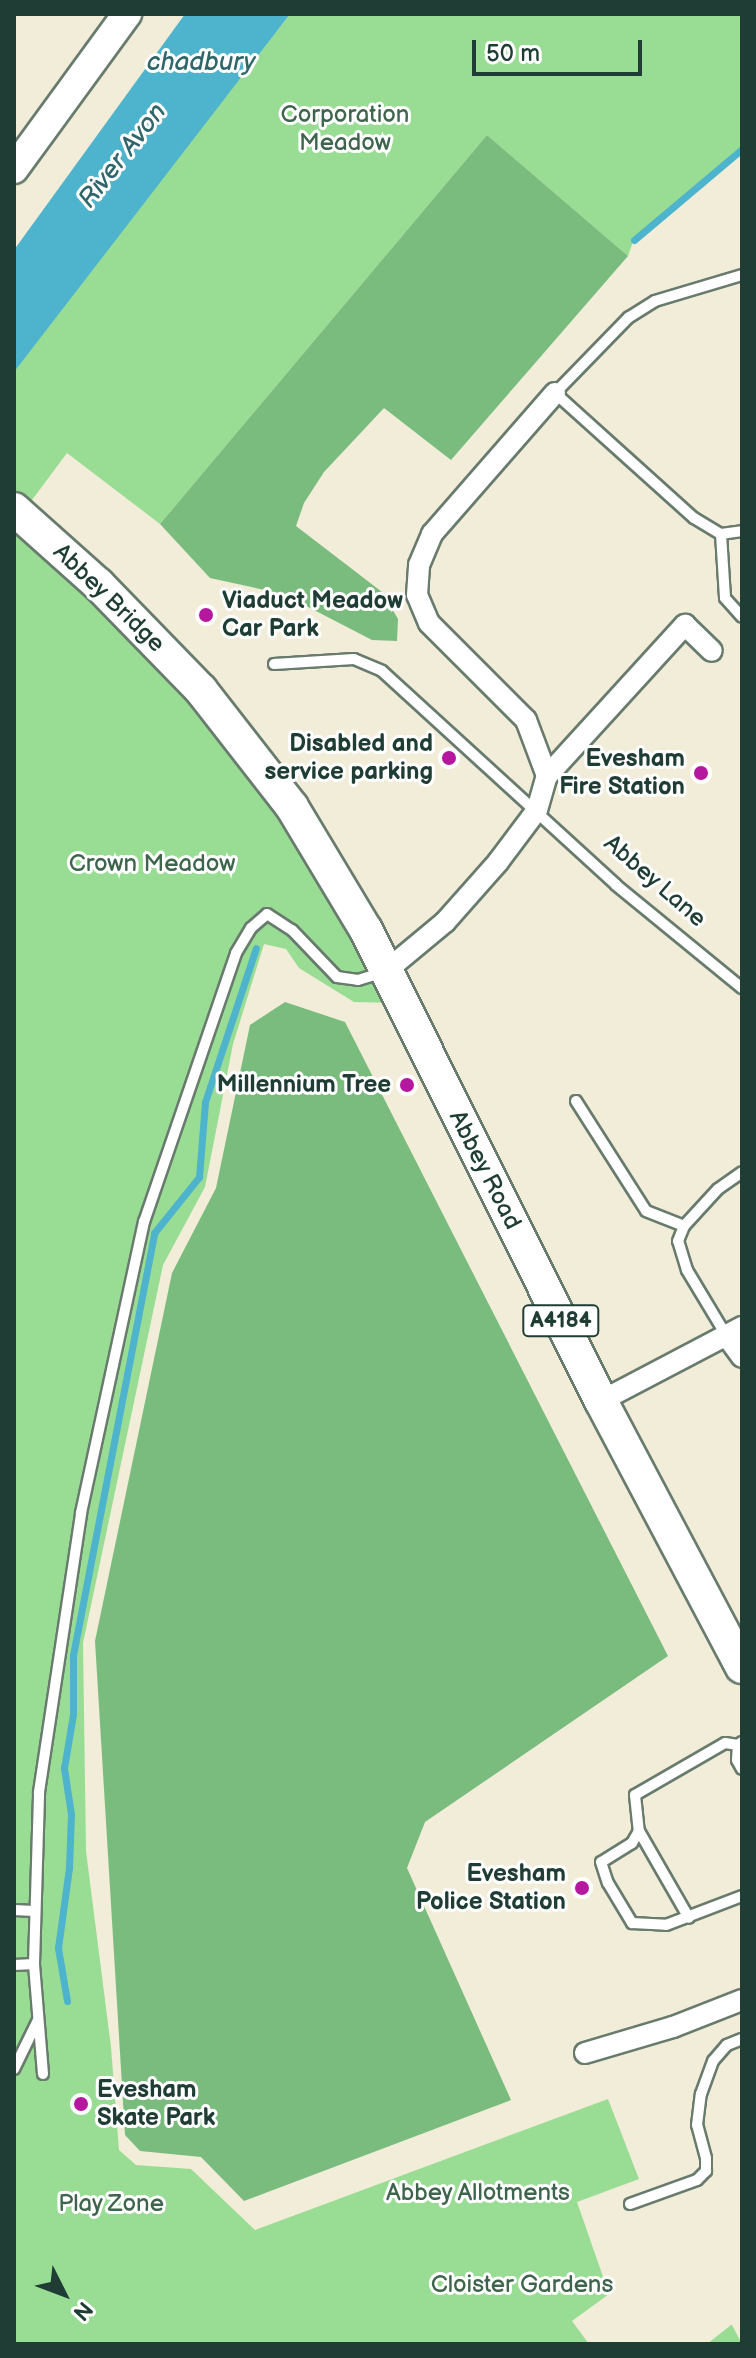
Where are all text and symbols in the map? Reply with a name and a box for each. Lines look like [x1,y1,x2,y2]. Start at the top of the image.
scale bar [476,24,646,74]
text: 50 m [486,39,540,68]
water label: chadbury [147,47,255,79]
water label: River Avon [72,97,174,215]
park label: Corporation Meadow [281,101,409,157]
street label: Abbey Bridge [47,537,171,659]
place label: Viaduct Meadow Car Park [222,587,403,643]
marker: Viaduct Meadow Car Park [197,606,215,624]
place label: Disabled and service parking [265,730,433,786]
place label: Evesham Fire Station [559,745,685,801]
marker: Disabled and service parking [440,749,458,767]
marker: Evesham Fire Station [692,764,710,782]
street label: Abbey Lane [597,828,713,934]
park label: Crown Meadow [69,850,235,878]
place label: Millennium Tree [217,1071,391,1099]
marker: Millennium Tree [398,1076,416,1094]
street label: Abbey Road [442,1105,528,1235]
road number: A4184 [521,1303,601,1339]
place label: Evesham Police Station [416,1860,566,1916]
marker: Evesham Police Station [573,1879,591,1897]
place label: Evesham Skate Park [97,2076,215,2132]
marker: Evesham Skate Park [72,2095,90,2113]
park label: Abbey Allotments [385,2179,571,2207]
park label: Play Zone [57,2190,165,2218]
north arrow [24,2254,104,2334]
park label: Cloister Gardens [431,2271,613,2299]
text: N [67,2295,98,2326]

